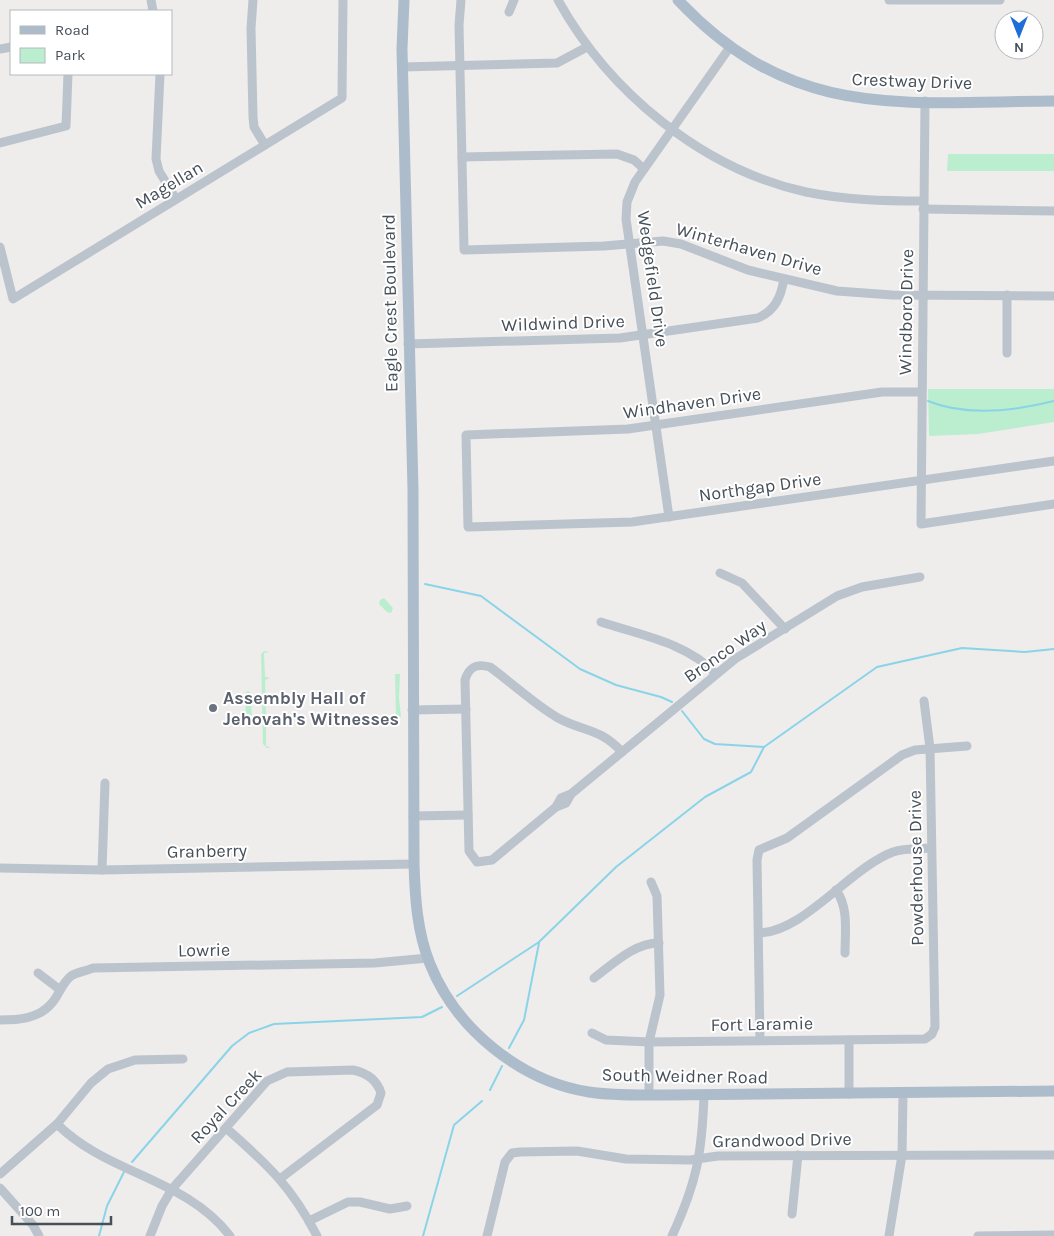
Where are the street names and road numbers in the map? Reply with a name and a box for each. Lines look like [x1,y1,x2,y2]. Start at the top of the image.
street label: Crestway Drive [851,68,973,94]
street label: Magellan [131,156,207,214]
street label: Wedgefield Drive [633,209,673,349]
street label: Eagle Crest Boulevard [377,214,403,392]
street label: Winterhaven Drive [673,218,825,280]
street label: Windboro Drive [894,249,918,375]
street label: Wildwind Drive [501,310,625,336]
street label: Windhaven Drive [622,382,762,424]
street label: Northgap Drive [697,468,823,506]
street label: Bronco Way [680,614,771,687]
street label: Powderhouse Drive [904,790,928,946]
street label: Granberry [167,839,248,863]
street label: Lowrie [178,939,230,961]
street label: Fort Laramie [711,1012,813,1036]
street label: Royal Creek [186,1064,266,1148]
street label: South Weidner Road [602,1064,768,1088]
street label: Grandwood Drive [712,1128,852,1152]

